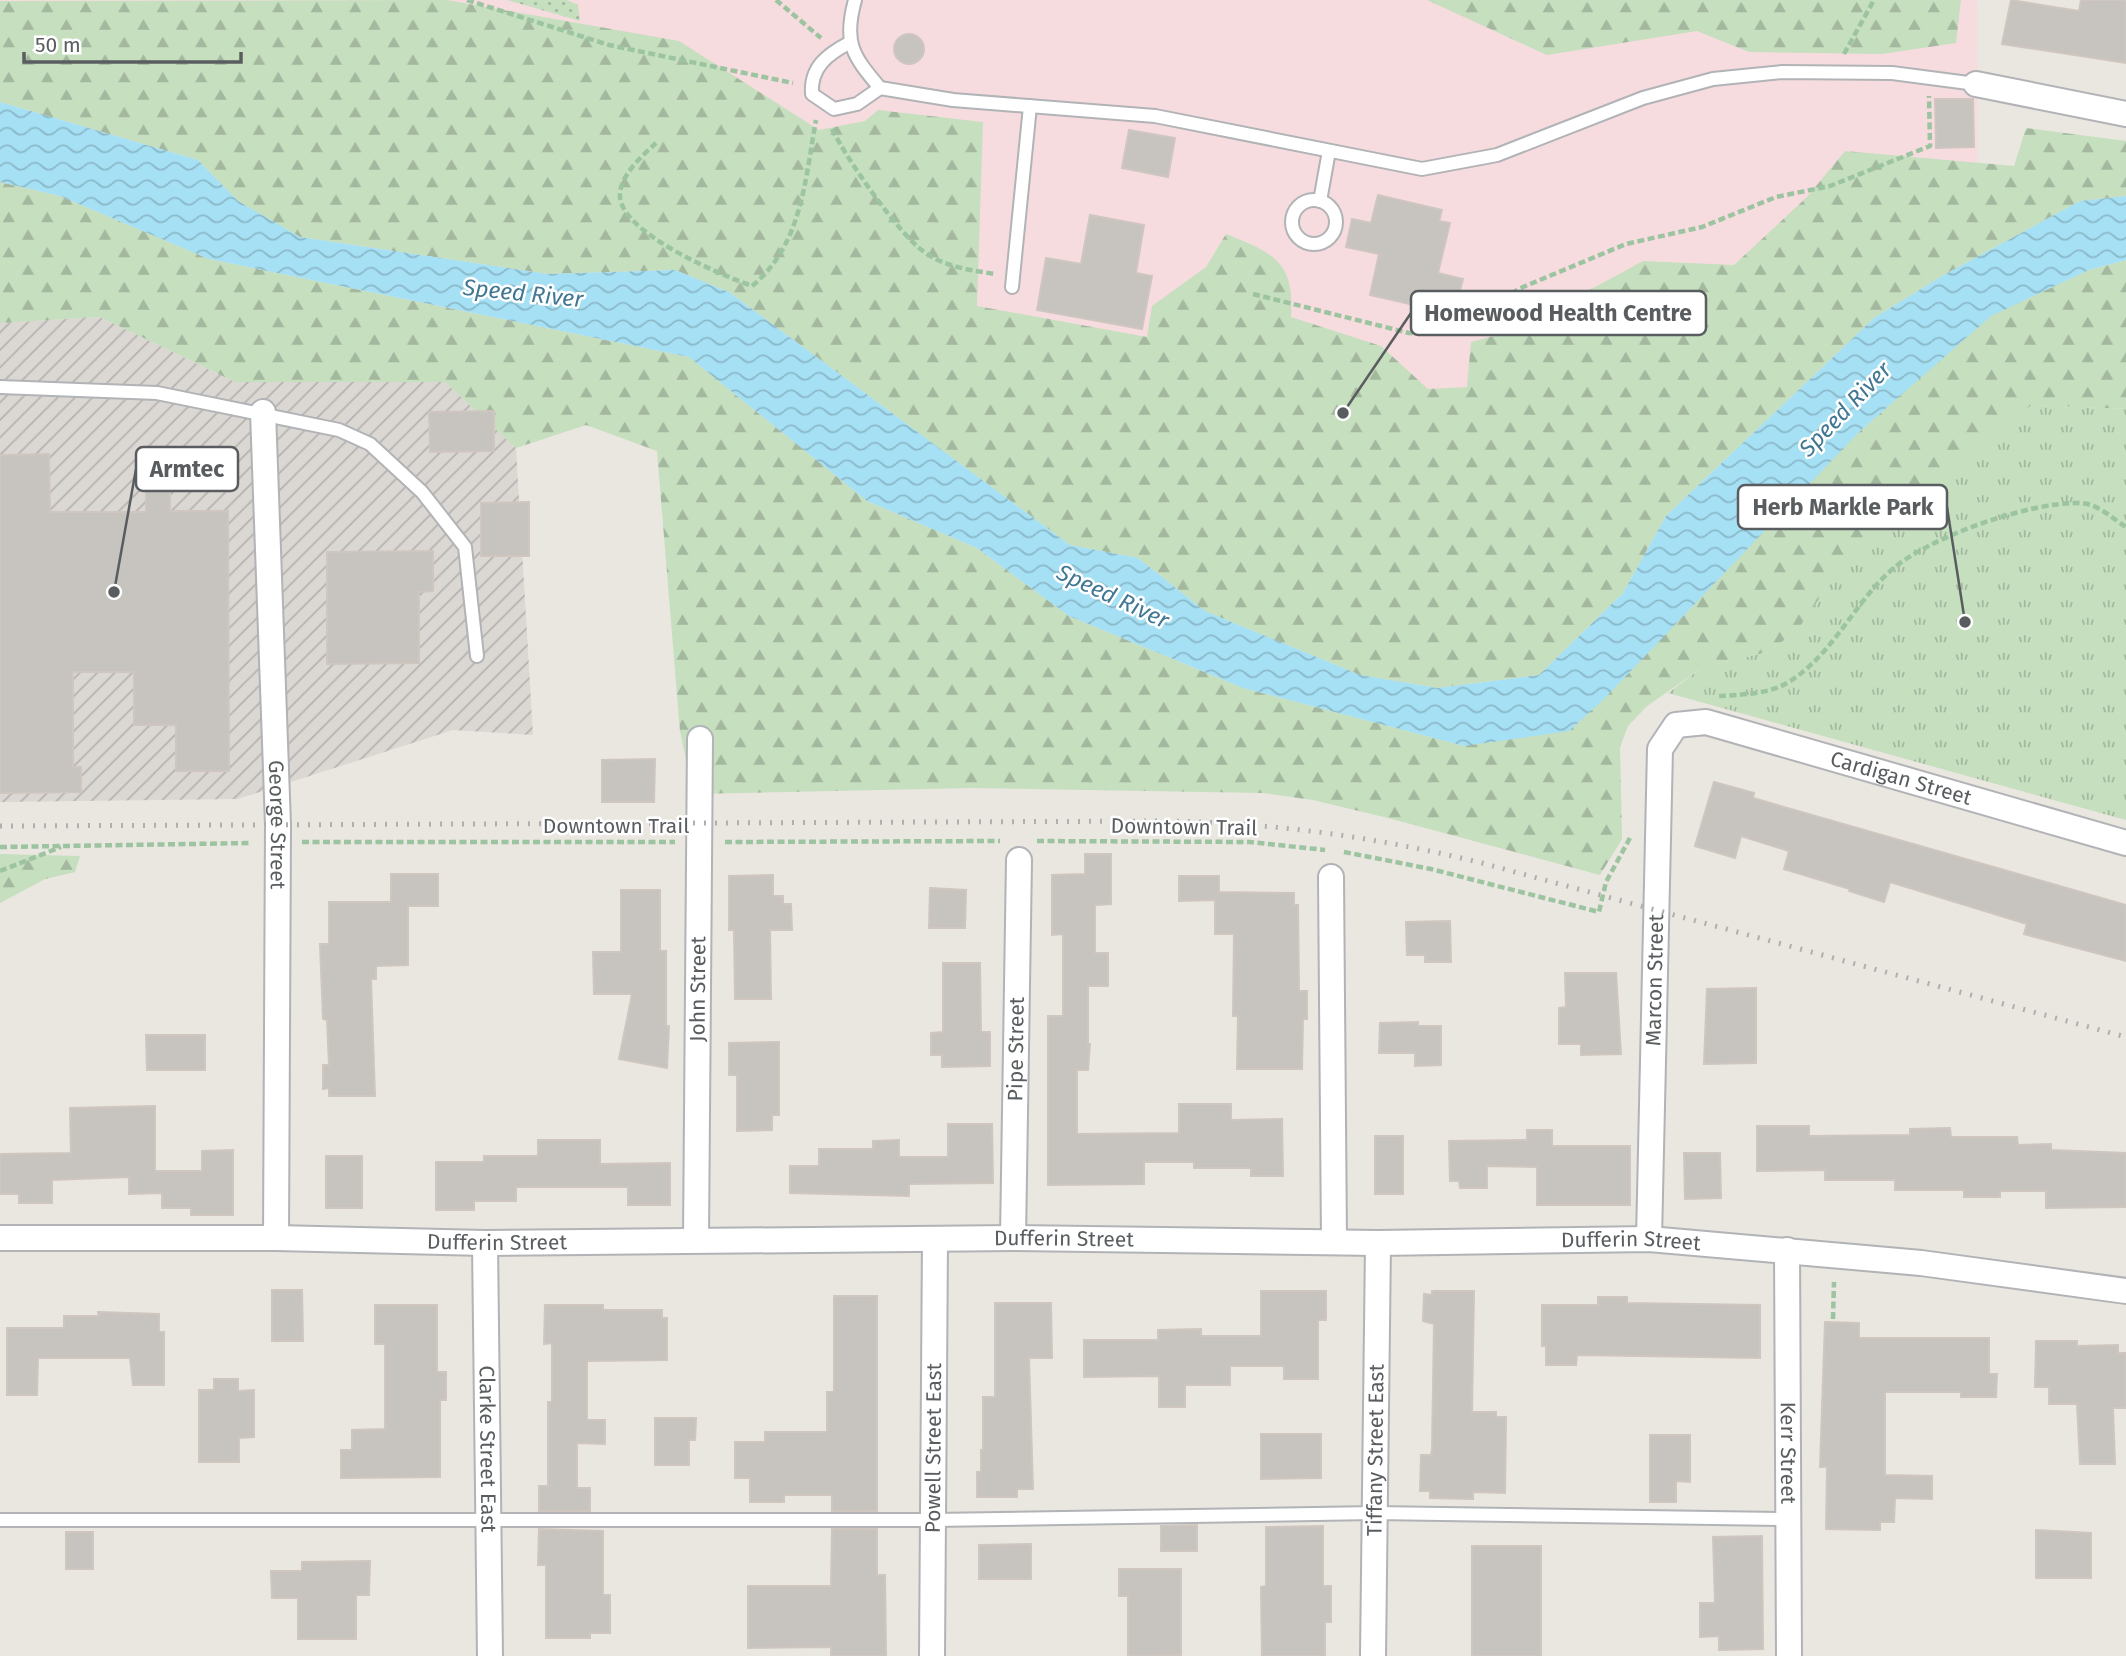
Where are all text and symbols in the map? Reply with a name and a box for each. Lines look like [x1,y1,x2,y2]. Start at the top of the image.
scale bar [24,21,242,65]
text: 50 m [35,32,81,58]
water label: Speed River [461,273,586,313]
callout: Homewood Health Centre [1411,291,1706,335]
text: Homewood Health Centre [1424,299,1692,327]
water label: Speed River [1792,355,1898,463]
callout: Armtec [136,447,238,491]
text: Armtec [149,455,224,483]
callout: Herb Markle Park [1738,485,1947,529]
text: Herb Markle Park [1752,493,1934,521]
water label: Speed River [1051,557,1175,635]
street label: Cardigan Street [1827,745,1975,811]
street label: George Street [263,760,291,890]
street label: Downtown Trail [543,813,689,839]
street label: Downtown Trail [1110,813,1258,841]
street label: Marcon Street [1640,913,1669,1046]
street label: John Street [685,936,711,1042]
street label: Pipe Street [1002,996,1030,1102]
street label: Dufferin Street [994,1225,1135,1253]
street label: Dufferin Street [1561,1226,1702,1257]
street label: Dufferin Street [427,1229,567,1256]
street label: Powell Street East [920,1362,947,1533]
street label: Tiffany Street East [1361,1363,1390,1536]
street label: Clarke Street East [473,1365,502,1533]
street label: Kerr Street [1775,1402,1801,1505]

